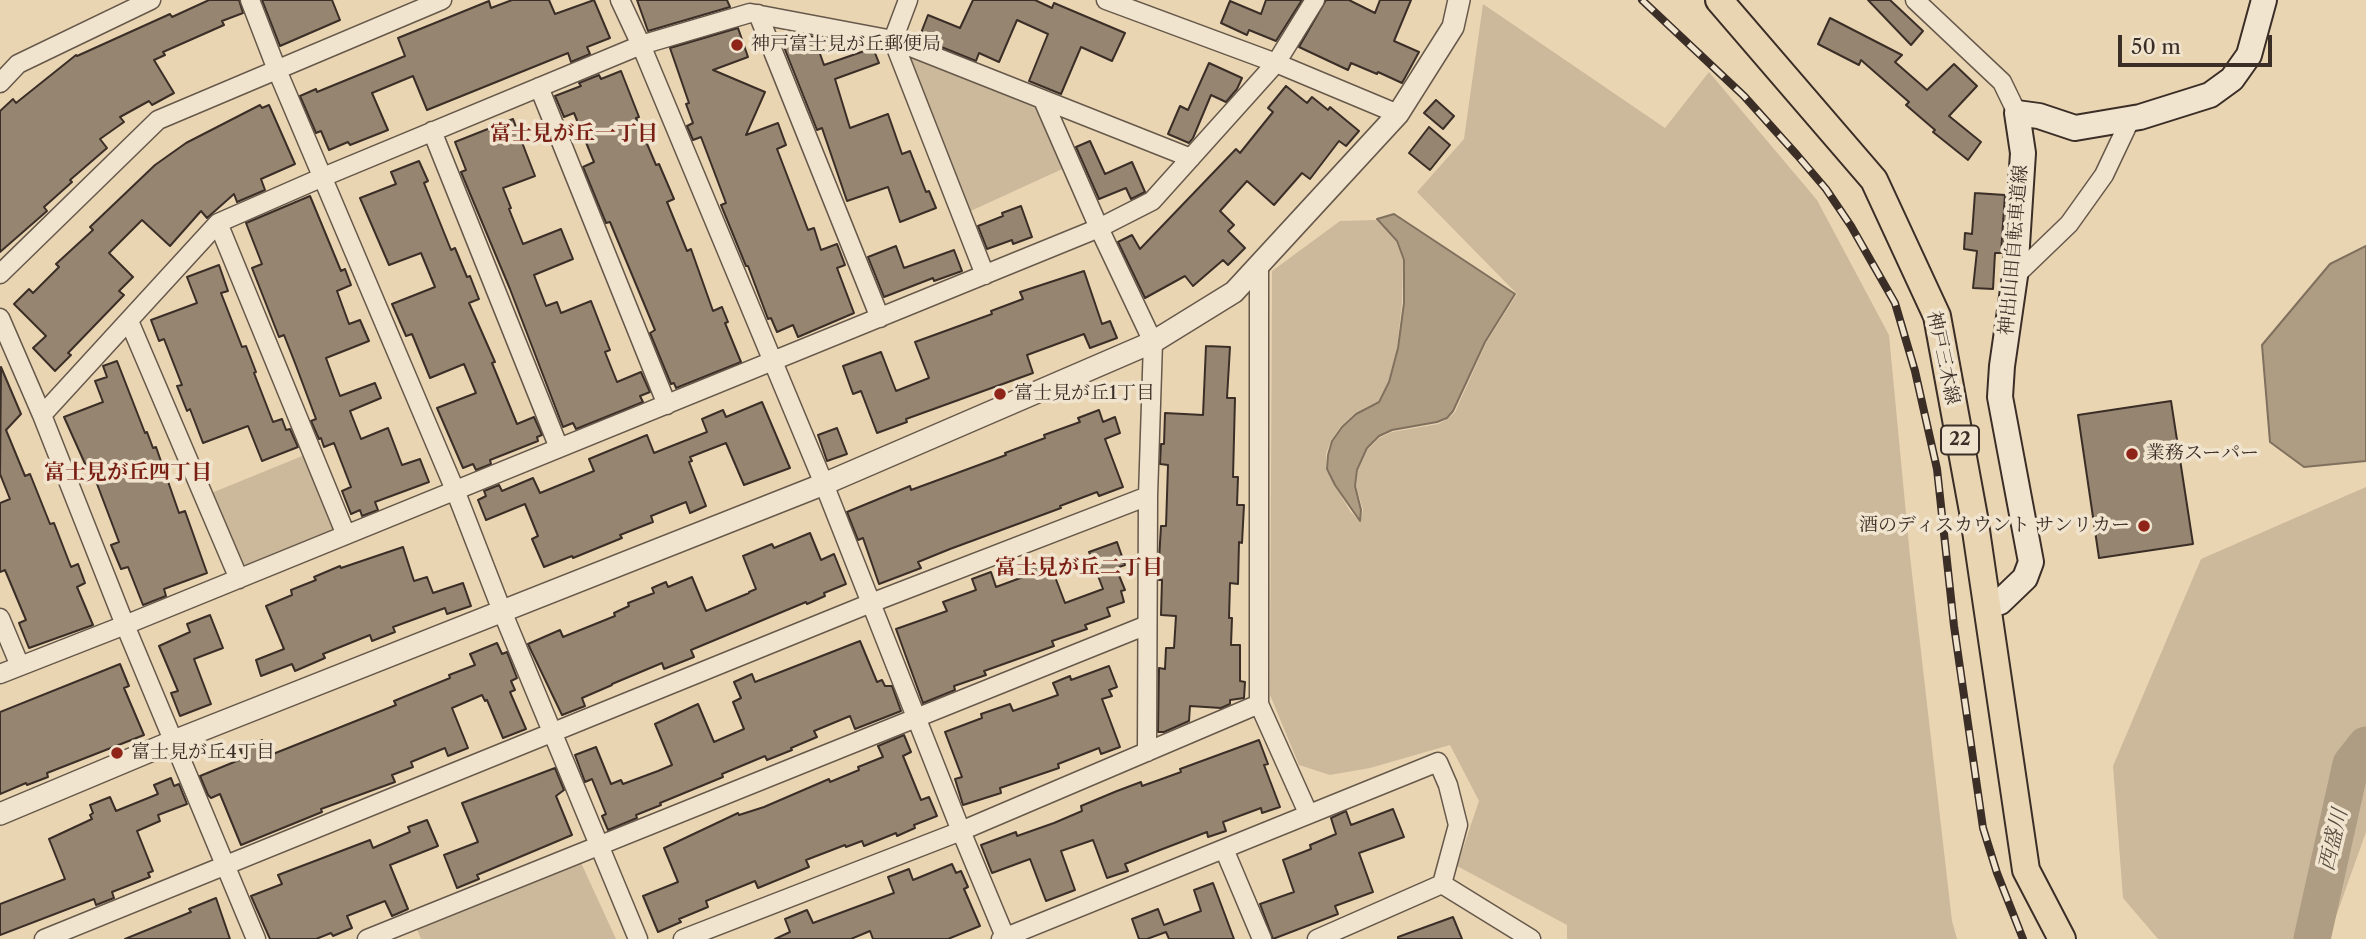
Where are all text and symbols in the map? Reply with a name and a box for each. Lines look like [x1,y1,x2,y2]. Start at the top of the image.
scale bar [2121,21,2275,65]
place label: 神戸富士見が丘郵便局 [751,34,941,56]
text: 50 m [2131,34,2181,59]
marker: 神戸富士見が丘郵便局 [729,37,745,53]
district label: 富士見が丘一丁目 [490,121,658,147]
street label: 神出山田自転車道線 [1995,164,2033,336]
street label: 神戸三木線 [1922,309,1964,407]
place label: 富士見が丘1丁目 [1014,383,1155,405]
marker: 富士見が丘1丁目 [992,386,1008,402]
road number: 22 [1941,426,1979,454]
place label: 業務スーパー [2146,443,2259,465]
marker: 業務スーパー [2124,446,2140,462]
district label: 富士見が丘四丁目 [44,460,212,486]
place label: 酒のディスカウント サンリカー [1859,515,2130,537]
marker: 酒のディスカウント サンリカー [2136,518,2152,534]
district label: 富士見が丘二丁目 [995,555,1163,581]
place label: 富士見が丘4丁目 [131,742,275,764]
marker: 富士見が丘4丁目 [109,745,125,761]
water label: 西盛川 [2315,806,2353,874]

